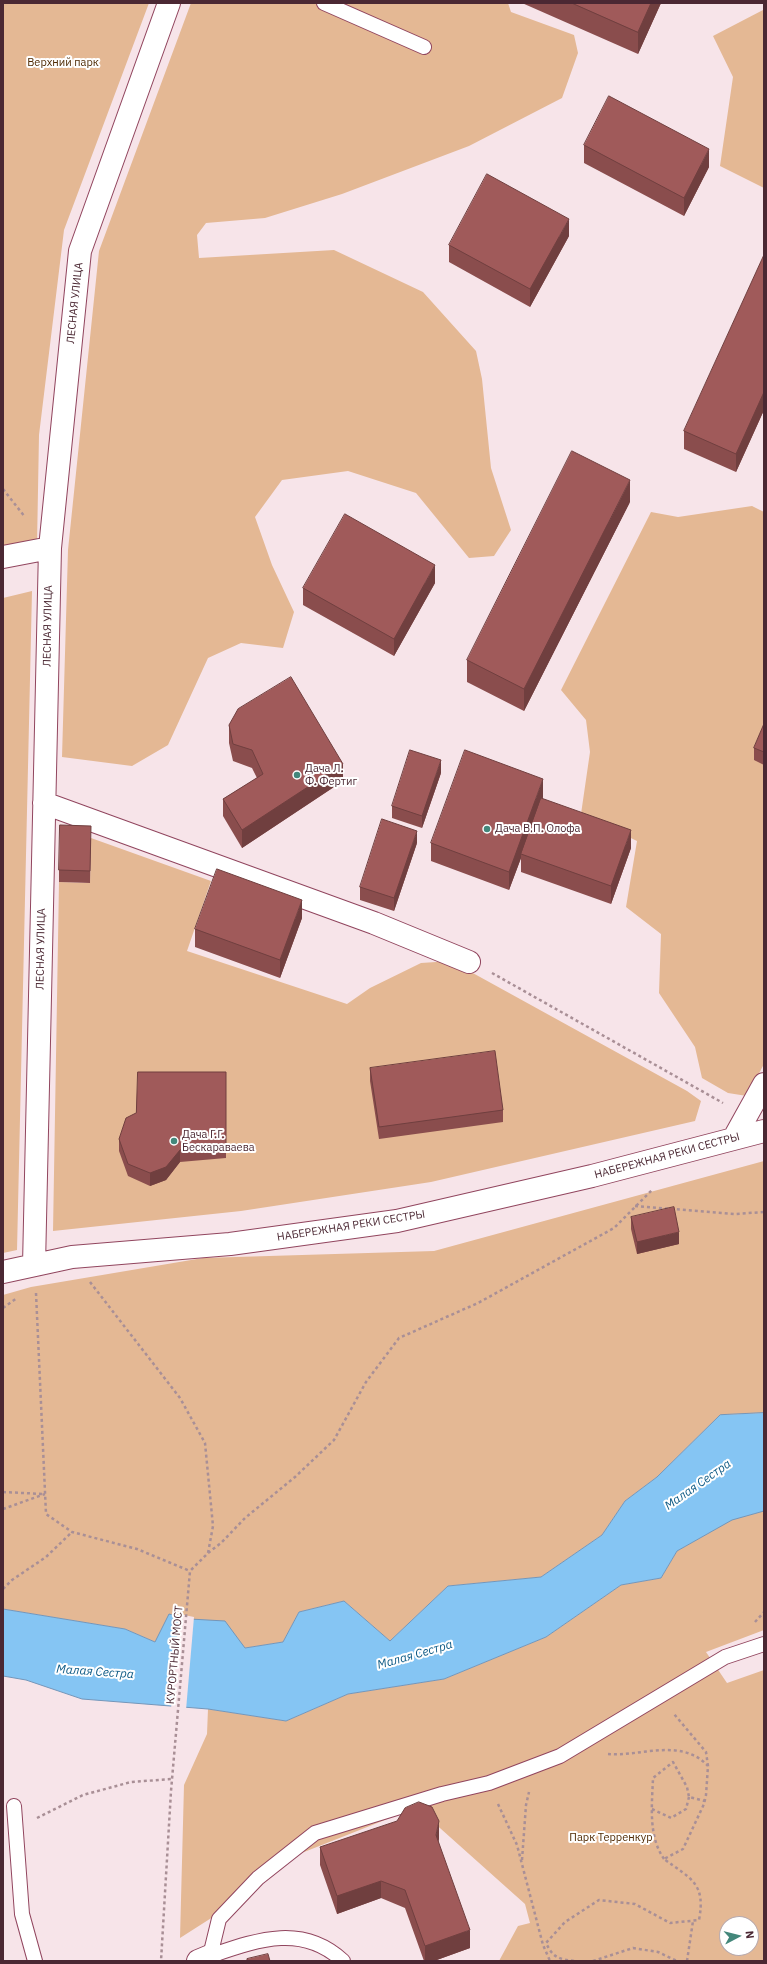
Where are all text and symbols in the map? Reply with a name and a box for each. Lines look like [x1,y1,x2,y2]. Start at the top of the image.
park label: Верхний парк [27,56,99,70]
street label: ЛЕСНАЯ УЛИЦА [64,262,86,344]
street label: ЛЕСНАЯ УЛИЦА [41,585,55,667]
place label: Дача Л. Ф. Фертиг [305,762,357,788]
marker: Дача Л. Ф. Фертиг [292,770,302,780]
place label: Дача В.П. Олофа [495,822,580,836]
marker: Дача В.П. Олофа [482,824,492,834]
street label: ЛЕСНАЯ УЛИЦА [34,908,48,990]
place label: Дача Г.Г. Бескараваева [182,1128,255,1154]
street label: НАБЕРЕЖНАЯ РЕКИ СЕСТРЫ [593,1130,741,1182]
marker: Дача Г.Г. Бескараваева [169,1136,179,1146]
street label: НАБЕРЕЖНАЯ РЕКИ СЕСТРЫ [276,1208,426,1244]
water label: Малая Сестра [662,1457,734,1513]
street label: КУРОРТНЫЙ МОСТ [164,1605,186,1705]
water label: Малая Сестра [376,1637,454,1673]
water label: Малая Сестра [56,1662,134,1682]
park label: Парк Терренкур [569,1831,653,1845]
north arrow [719,1916,759,1956]
text: N [742,1930,757,1939]

